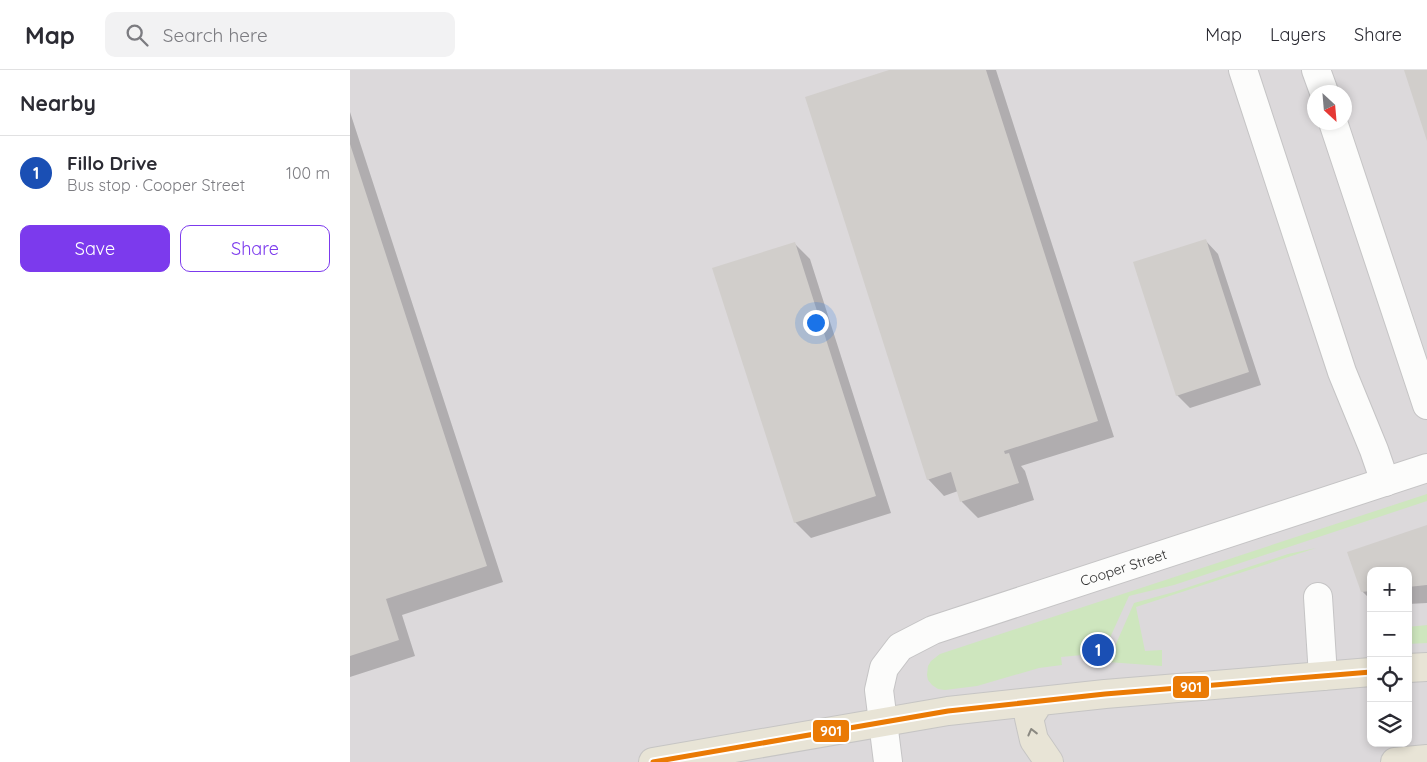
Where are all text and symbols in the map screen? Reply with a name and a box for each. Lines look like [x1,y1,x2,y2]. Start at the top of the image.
search box [105,12,455,57]
text: Map [25,20,75,50]
icon: search [123,21,151,49]
text: Search here [163,23,268,47]
text: Map [1205,23,1242,46]
text: Layers [1270,23,1326,46]
text: Share [1354,23,1402,46]
north arrow [1307,85,1352,130]
text: Nearby [20,90,96,116]
text: Fillo Drive [67,151,158,175]
text: 1 [33,163,39,183]
text: 100 m [286,163,330,183]
text: Bus stop · Cooper Street [67,175,245,195]
button: Save [20,225,170,272]
button: Share [180,225,330,272]
your location [803,310,829,336]
street label: Cooper Street [1078,545,1169,590]
map controls [1367,567,1412,747]
button: + [1367,567,1412,612]
button: − [1367,612,1412,657]
pin: 1 [1082,631,1114,669]
button: locate [1367,657,1412,702]
line badge: 901 [1172,675,1210,699]
text: 901 [1180,678,1202,696]
button: layers [1367,702,1412,747]
line badge: 901 [812,719,850,743]
text: 901 [820,722,842,740]
one-way arrow [1027,727,1038,736]

